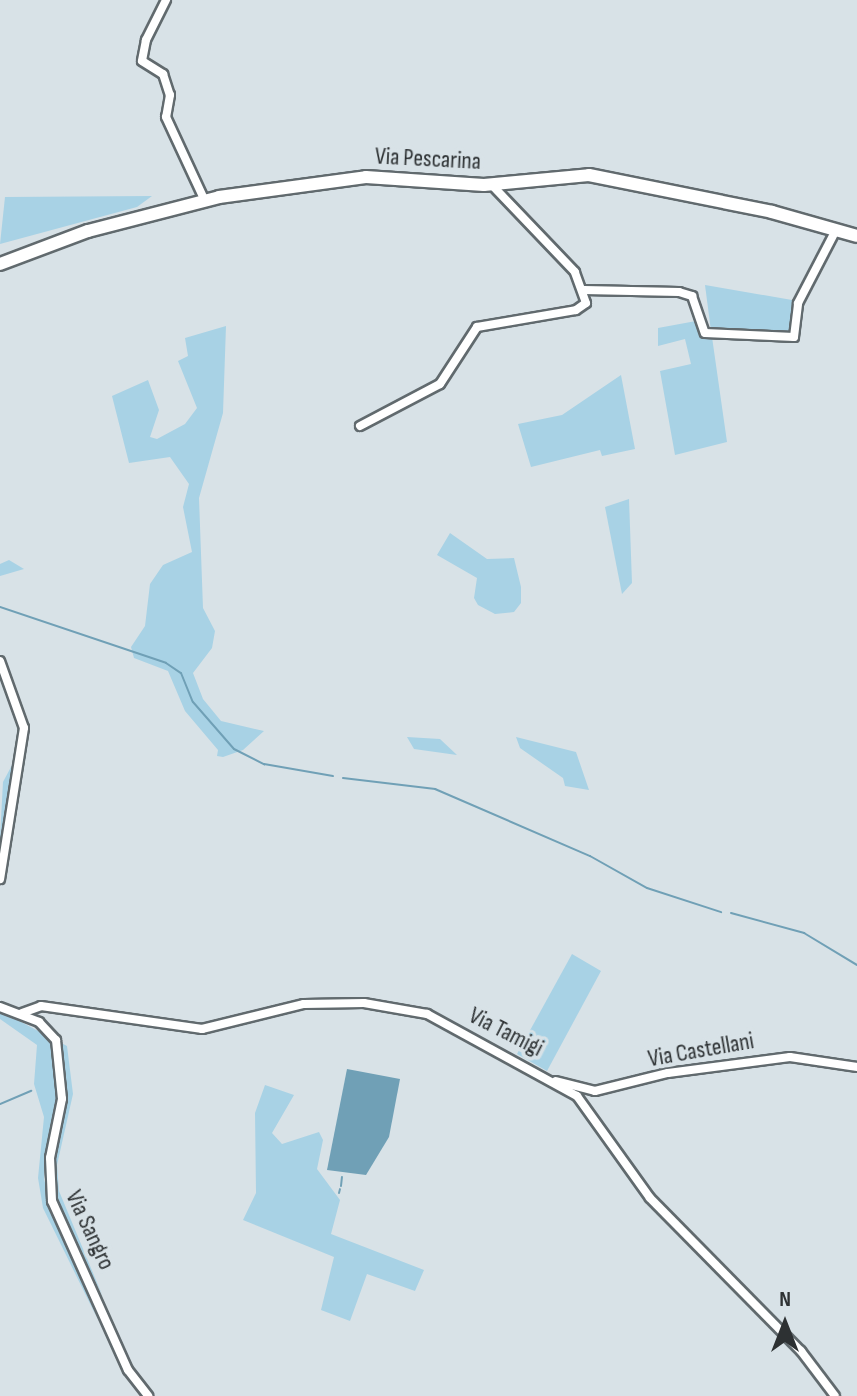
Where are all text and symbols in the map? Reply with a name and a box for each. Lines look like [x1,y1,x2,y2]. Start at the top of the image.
street label: Via Pescarina [374,142,482,176]
street label: Via Tamigi [464,1001,548,1063]
street label: Via Castellani [646,1027,756,1073]
street label: Via Sangro [59,1186,121,1274]
north arrow [745,1284,825,1364]
text: N [779,1286,791,1313]

